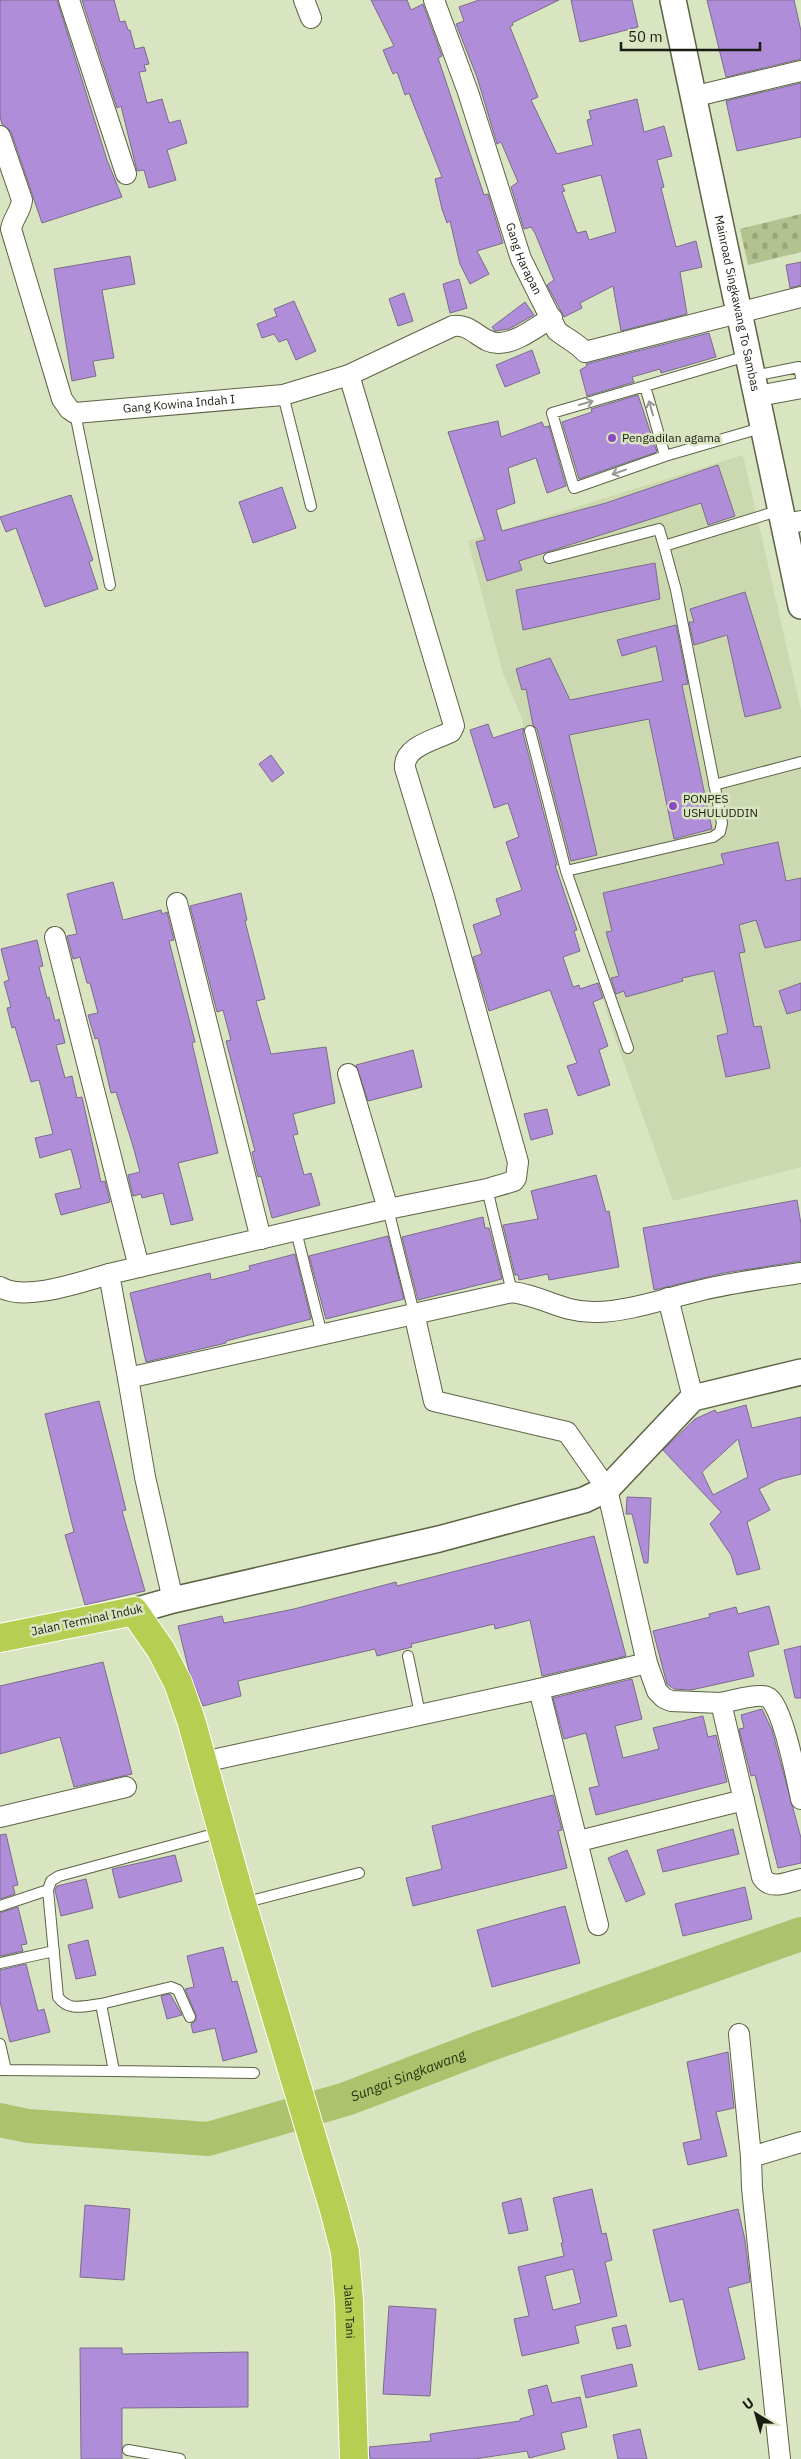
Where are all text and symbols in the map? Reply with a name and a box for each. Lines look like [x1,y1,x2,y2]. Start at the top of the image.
scale bar [621,20,760,52]
text: 50 m [628,27,663,46]
street label: Mainroad Singkawang To Sambas [712,214,763,393]
street label: Gang Harapan [503,221,546,297]
street label: Gang Kowina Indah I [122,391,236,416]
one-way arrow [577,397,593,407]
one-way arrow [646,400,656,416]
place label: Pengadilan agama [622,430,721,445]
marker: Pengadilan agama [606,432,618,444]
one-way arrow [612,468,628,477]
place label: PONPES USHULUDDIN [683,791,758,820]
marker: PONPES USHULUDDIN [667,800,679,812]
street label: Jalan Terminal Induk [30,1600,145,1639]
water label: Sungai Singkawang [348,2045,469,2105]
street label: Jalan Tani [341,2284,358,2339]
north arrow [731,2389,781,2439]
text: U [739,2394,757,2414]

